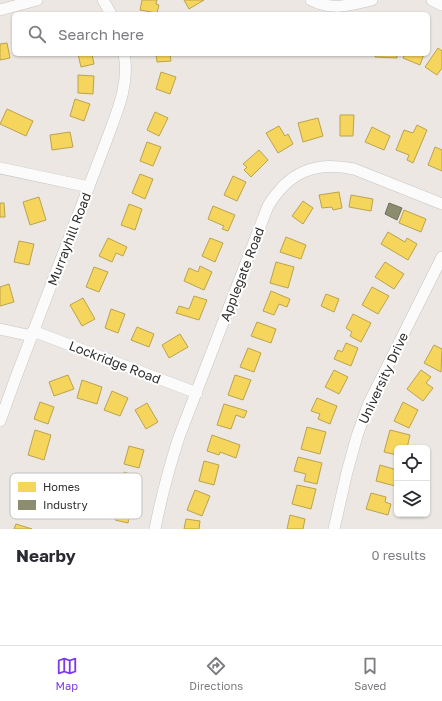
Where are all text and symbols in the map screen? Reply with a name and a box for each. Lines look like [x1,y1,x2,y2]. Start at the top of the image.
search box [12,12,430,56]
icon: search [26,23,48,45]
text: Search here [58,25,144,43]
street label: Murrayhill Road [44,190,94,288]
street label: Applegate Road [217,225,267,323]
street label: University Drive [355,330,411,426]
street label: Lockridge Road [67,337,163,387]
map controls [394,445,430,517]
button: locate [394,445,430,481]
legend [10,473,142,519]
text: Homes [43,480,80,493]
button: layers [394,481,430,517]
text: Industry [43,498,88,511]
text: Nearby [16,545,76,566]
text: 0 results [371,547,426,563]
tab: Map [56,655,78,692]
tab: Directions [189,655,243,692]
tab: Saved [354,655,386,692]

